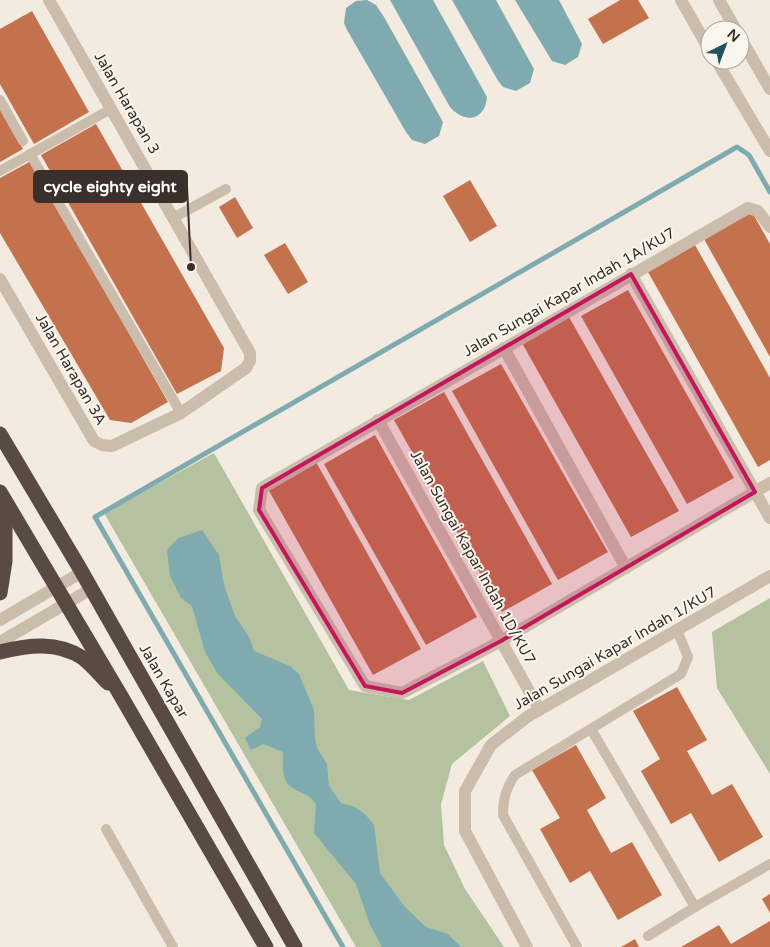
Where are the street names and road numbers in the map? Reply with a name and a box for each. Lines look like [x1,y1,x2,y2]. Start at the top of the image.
street label: Jalan Harapan 3 [90,49,164,157]
street label: Jalan Sungai Kapar Indah 1A/KU7 [460,224,678,360]
street label: Jalan Harapan 3A [32,310,110,428]
street label: Jalan Sungai Kapar Indah 1D/KU7 [407,447,539,667]
street label: Jalan Sungai Kapar Indah 1/KU7 [511,583,719,713]
street label: Jalan Kapar [136,641,193,722]

